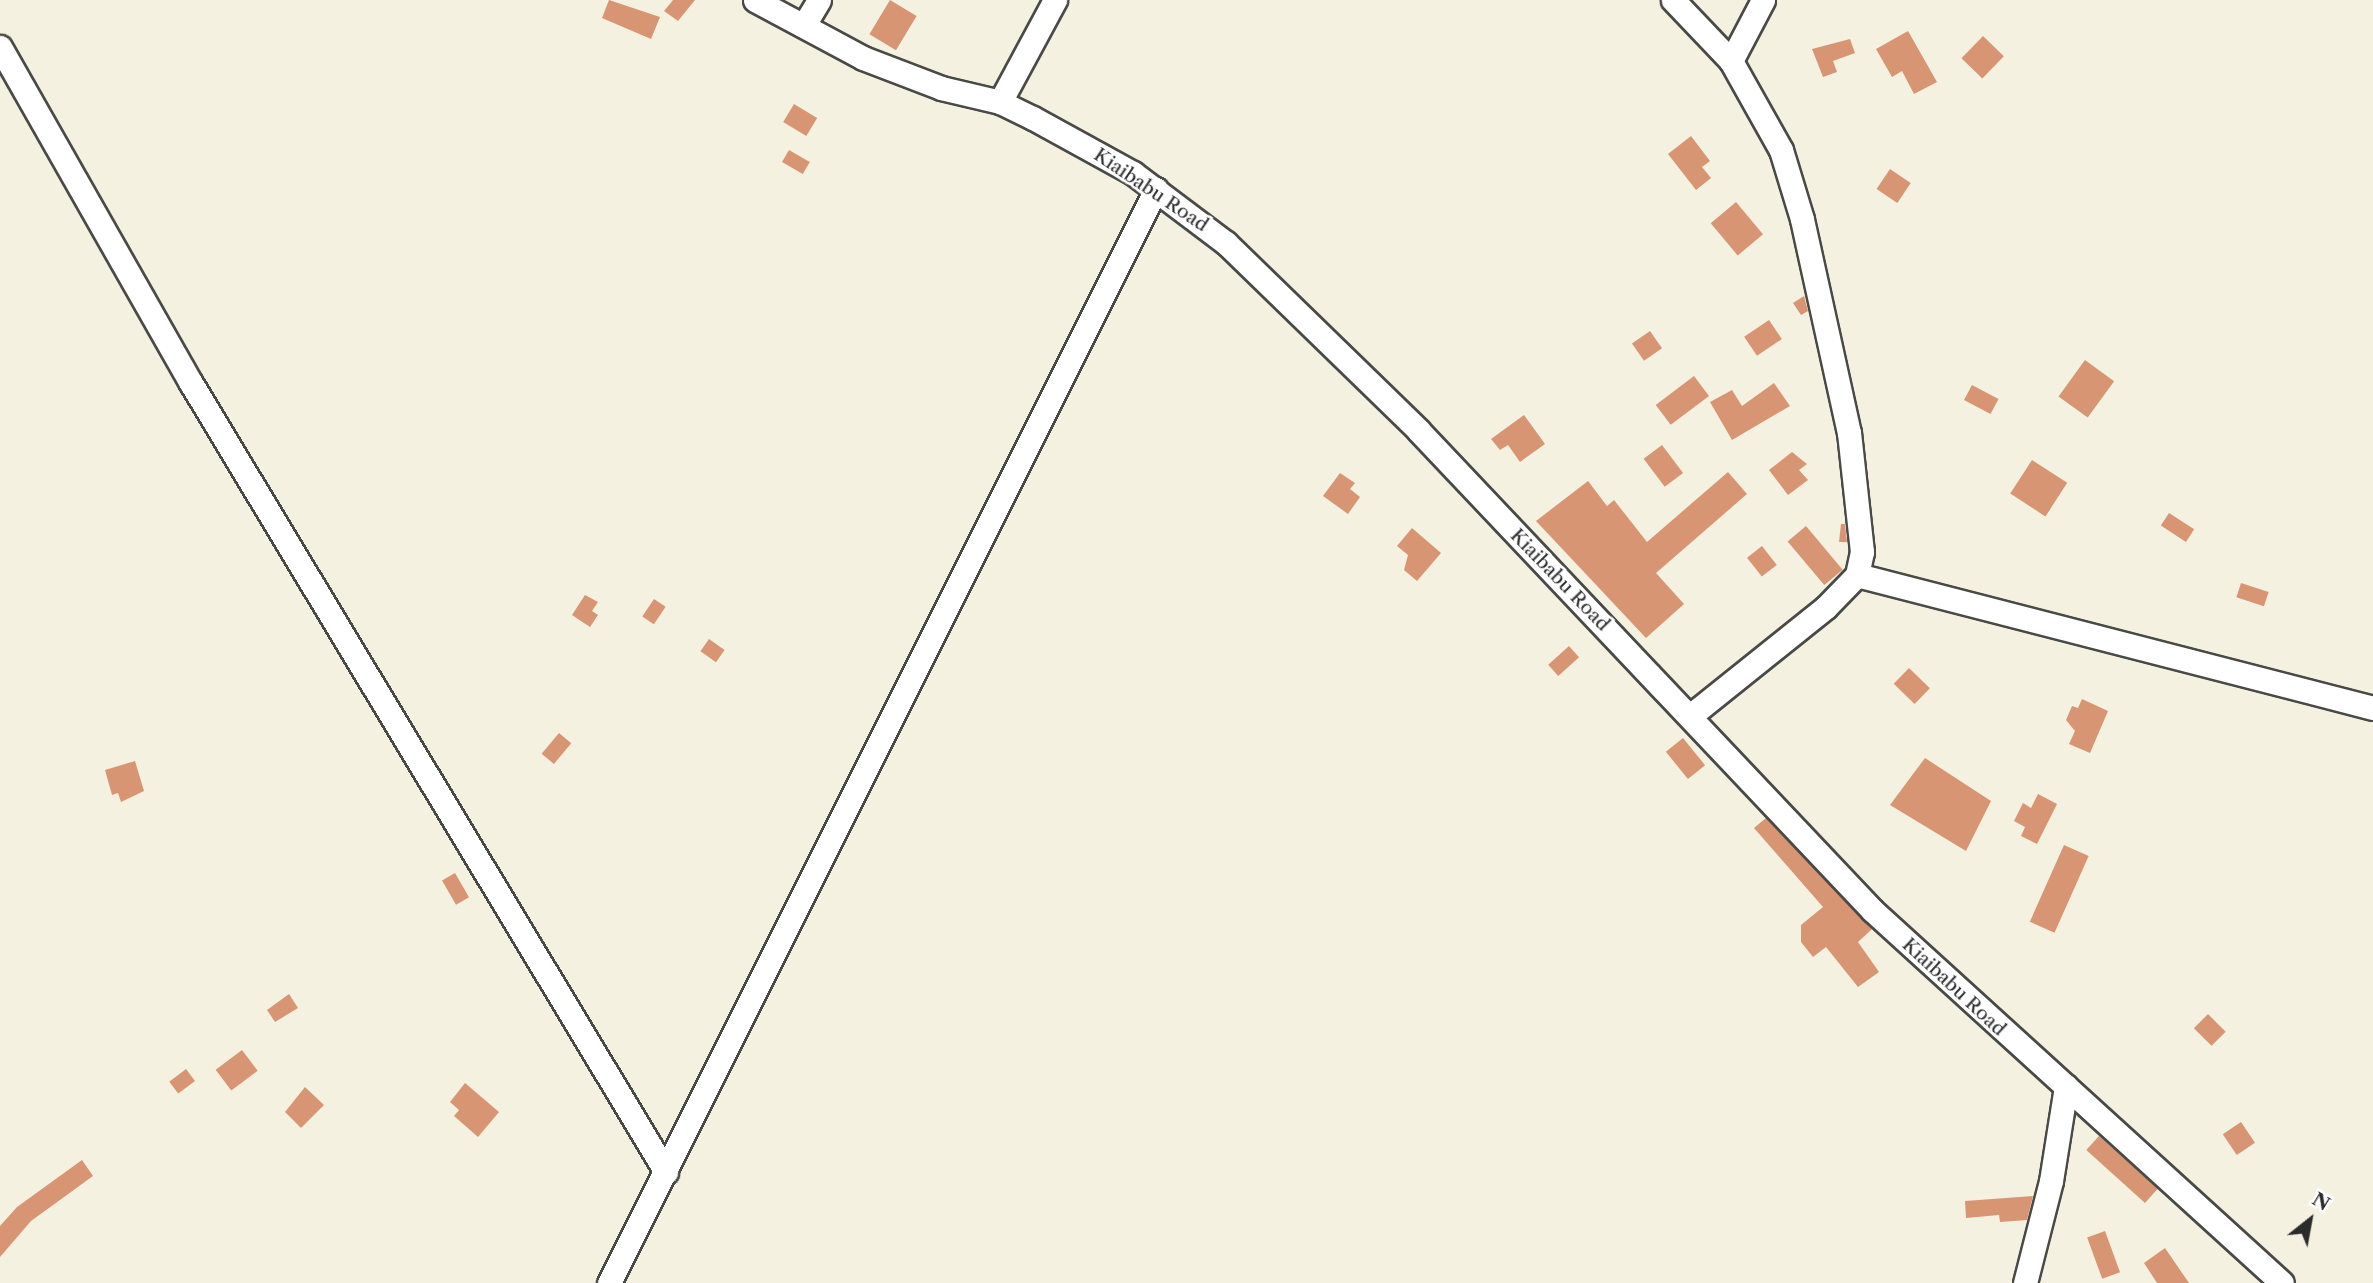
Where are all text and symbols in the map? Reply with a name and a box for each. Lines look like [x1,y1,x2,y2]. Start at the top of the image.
street label: Kiaibabu Road [1089,143,1213,237]
street label: Kiaibabu Road [1506,524,1614,636]
street label: Kiaibabu Road [1898,933,2010,1041]
north arrow [2275,1185,2345,1255]
text: N [2308,1187,2334,1216]

